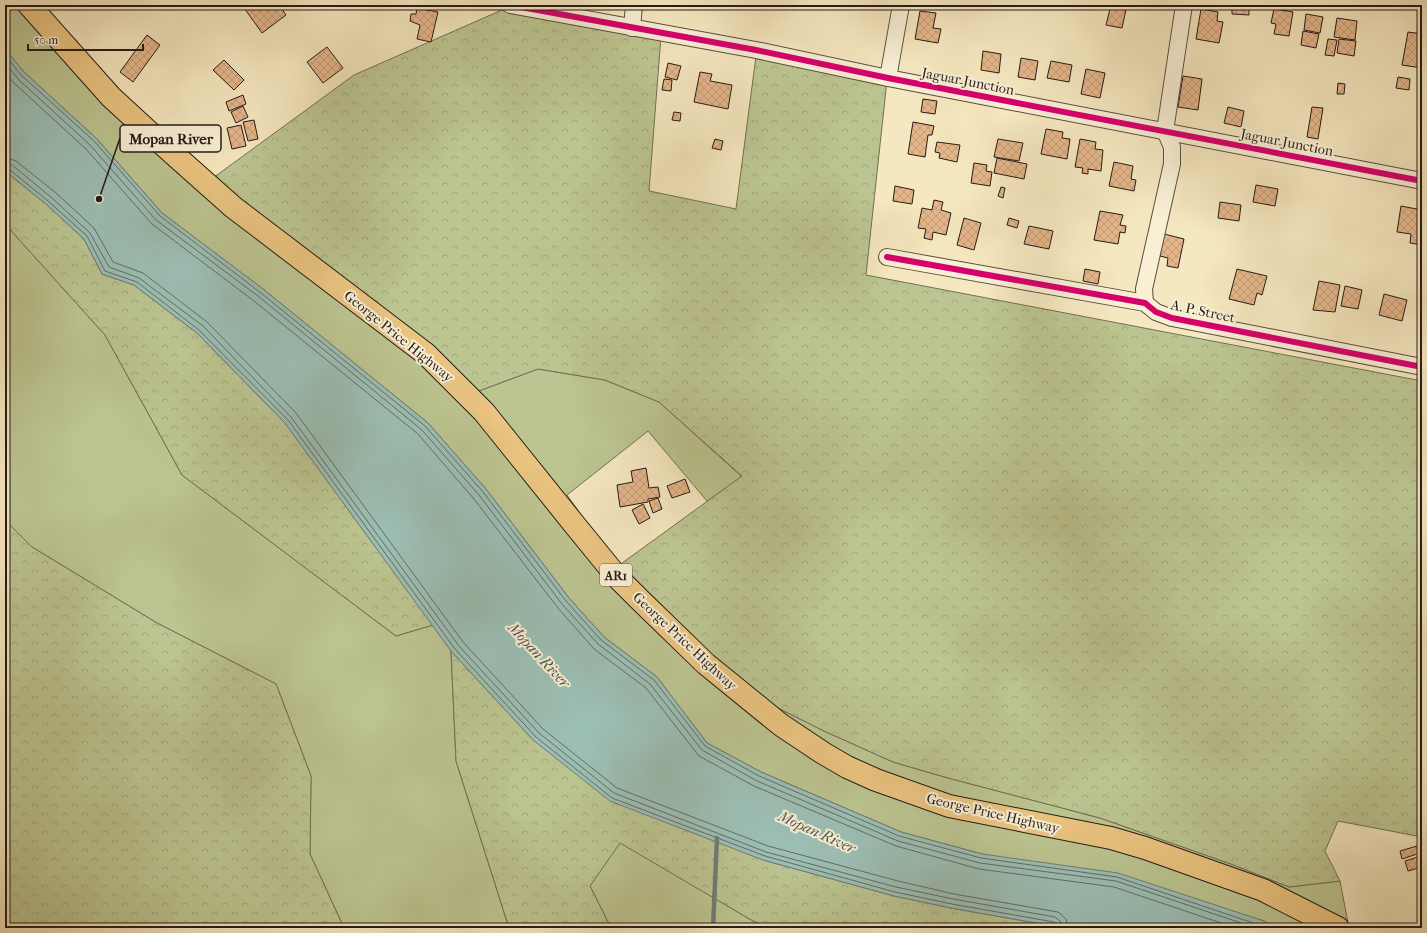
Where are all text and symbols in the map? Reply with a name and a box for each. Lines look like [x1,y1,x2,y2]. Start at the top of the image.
scale bar [28,26,143,52]
text: 50 m [34,33,58,47]
street label: Jaguar Junction [919,64,1016,99]
callout: Mopan River [120,125,221,152]
street label: Jaguar Junction [1238,125,1335,160]
text: Mopan River [128,130,214,148]
street label: George Price Highway [341,287,457,386]
street label: A. P. Street [1168,296,1237,327]
road number: AR1 [600,564,632,586]
street label: George Price Highway [629,589,741,694]
water label: Mopan River [504,618,575,692]
street label: George Price Highway [925,790,1062,837]
water label: Mopan River [775,807,860,858]

